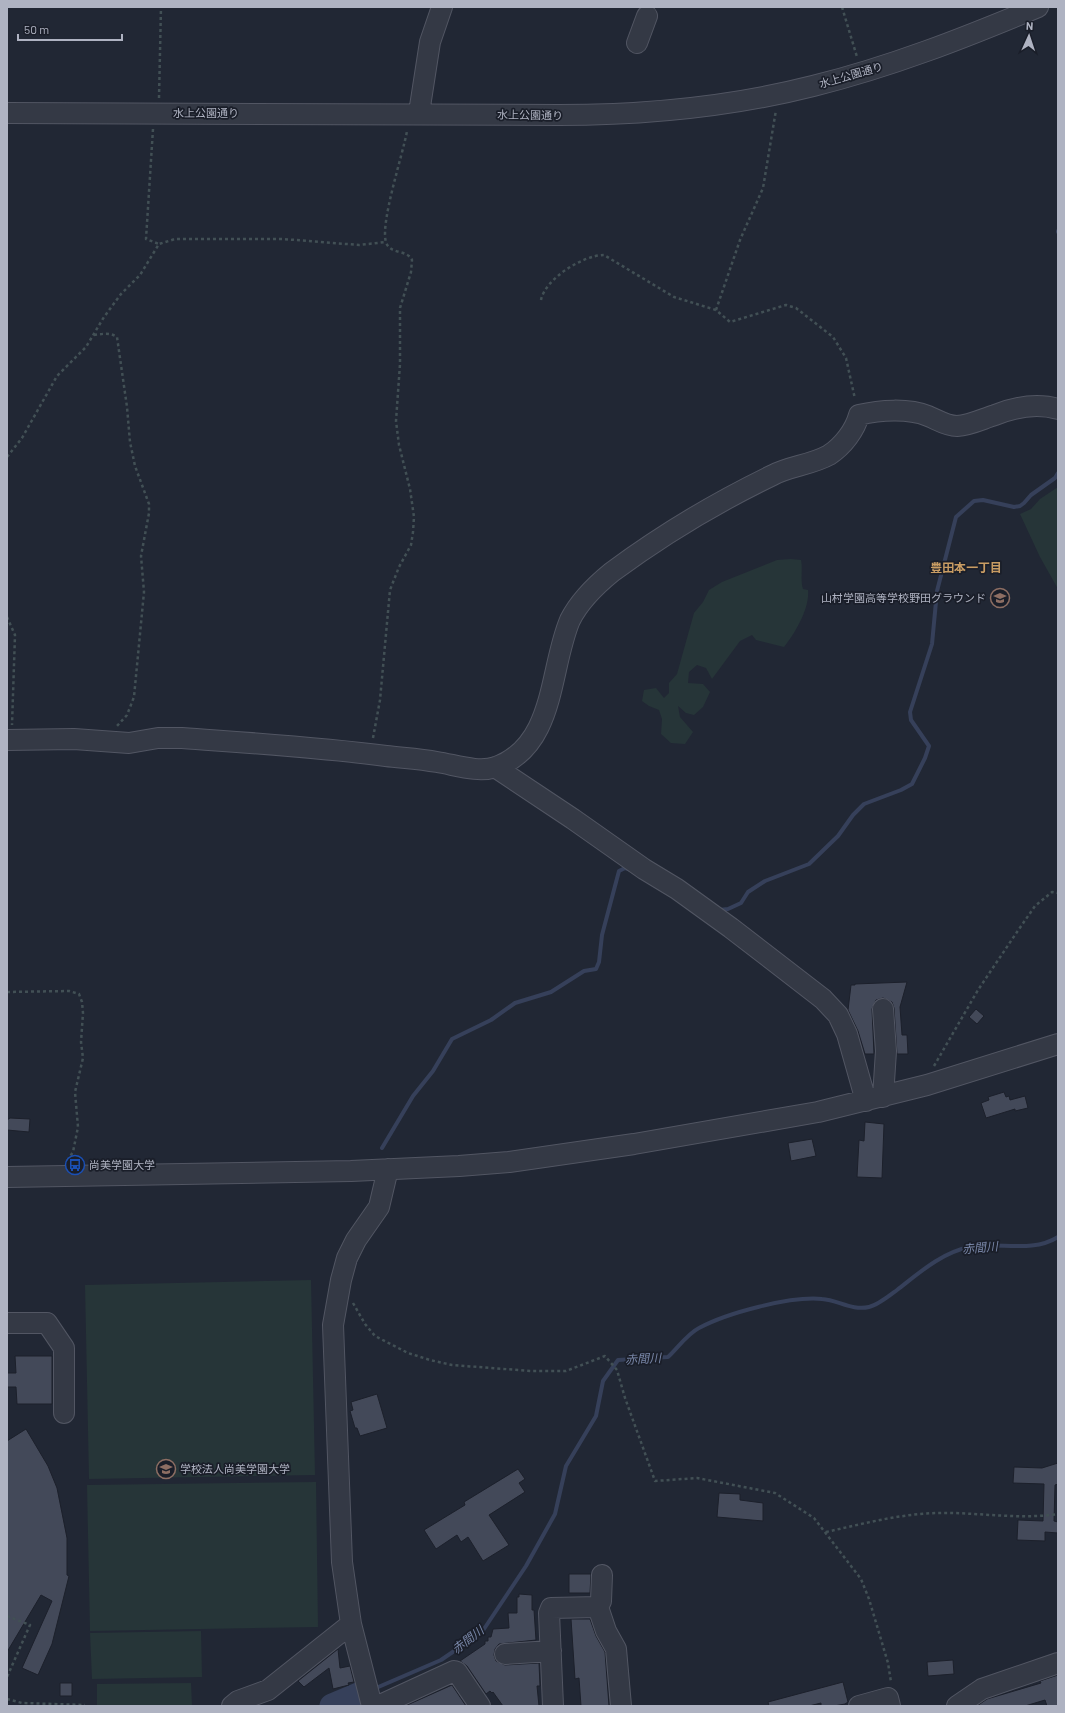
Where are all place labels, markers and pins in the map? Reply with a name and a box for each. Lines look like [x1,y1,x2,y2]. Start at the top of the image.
school or university icon: 山村学園高等学校野田グラウンド [989,587,1011,609]
place label: 山村学園高等学校野田グラウンド [821,591,986,604]
bus stop icon: 尚美学園大学 [64,1154,86,1176]
place label: 尚美学園大学 [89,1158,155,1171]
school or university icon: 学校法人尚美学園大学 [155,1458,177,1480]
place label: 学校法人尚美学園大学 [180,1462,290,1475]

